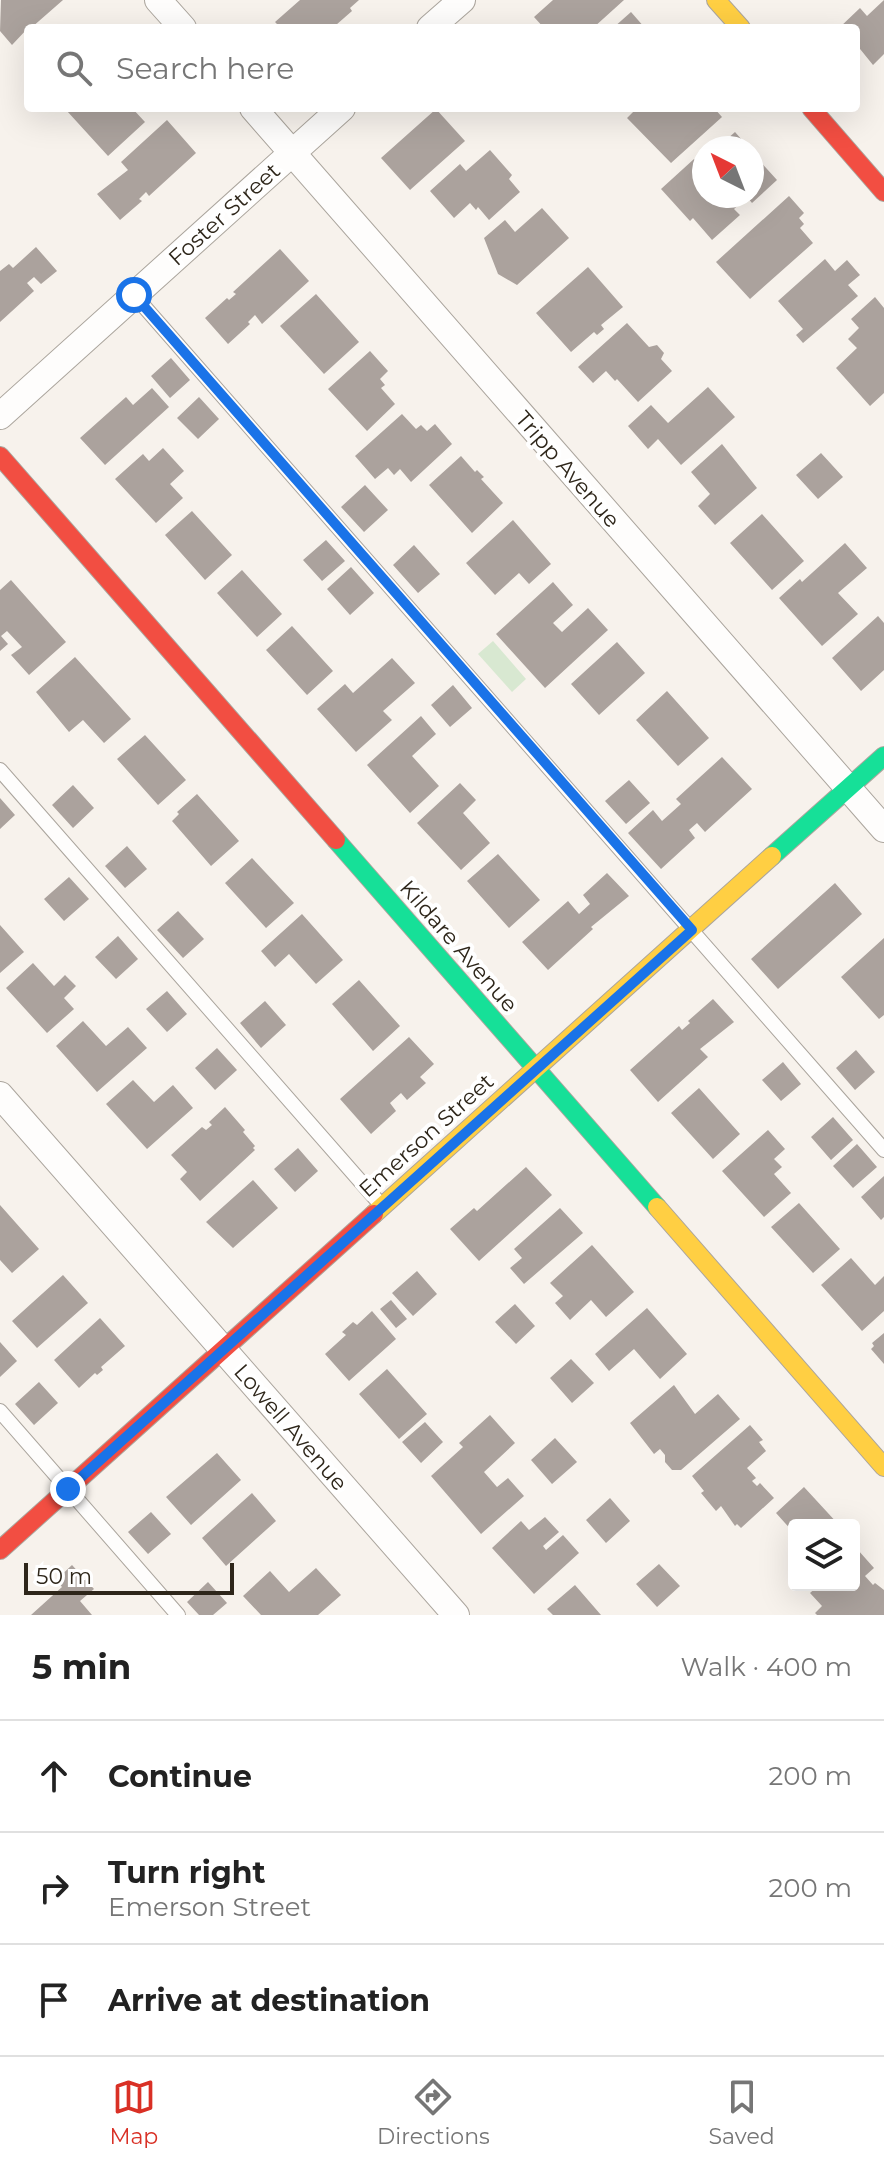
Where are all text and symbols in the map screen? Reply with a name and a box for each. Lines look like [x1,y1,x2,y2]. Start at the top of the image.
search box [24,24,860,112]
icon: search [52,46,96,90]
text: Search here [116,50,294,87]
north arrow [692,136,764,208]
street label: Foster Street [163,157,286,272]
route start [116,277,152,313]
street label: Tripp Avenue [510,406,626,533]
street label: Kildare Avenue [394,875,523,1018]
street label: Emerson Street [353,1068,499,1203]
street label: Lowell Avenue [228,1358,353,1496]
route end [50,1471,86,1507]
map controls [788,1519,860,1591]
button: layers [788,1519,860,1591]
scale bar [24,1559,234,1595]
text: 50 m [36,1563,92,1590]
text: 5 min [32,1646,131,1688]
text: Walk · 400 m [680,1651,852,1683]
icon: ahead [32,1754,76,1798]
text: Continue [108,1758,252,1795]
text: 200 m [768,1760,852,1792]
text: Turn right [108,1854,265,1891]
icon: right [32,1866,76,1910]
text: 200 m [768,1872,852,1904]
text: Emerson Street [108,1891,311,1923]
icon: arrive [32,1978,76,2022]
text: Arrive at destination [108,1982,430,2019]
tab: Map [109,2075,158,2150]
tab: Directions [377,2075,490,2150]
tab: Saved [709,2075,775,2150]

